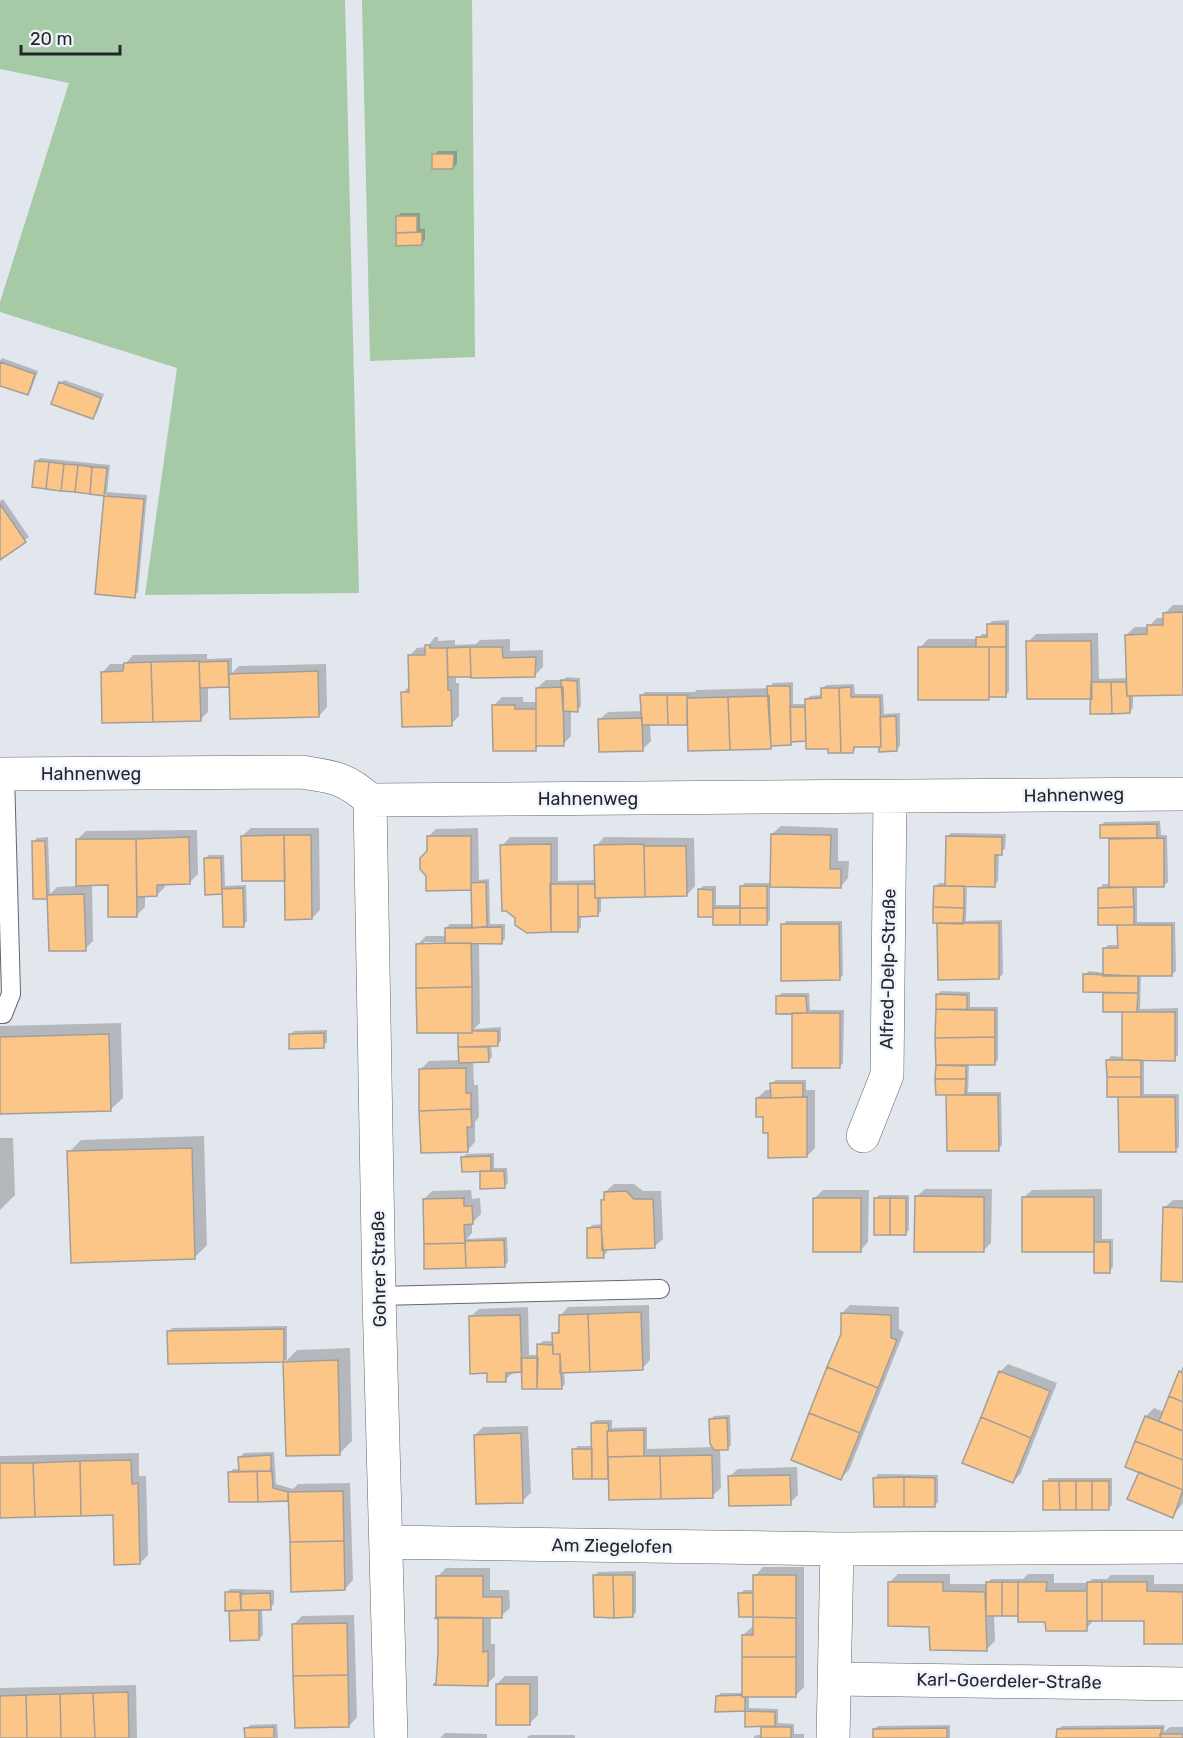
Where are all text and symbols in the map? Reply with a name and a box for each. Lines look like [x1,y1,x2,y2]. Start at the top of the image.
scale bar [21,18,120,56]
text: 20 m [30,28,72,50]
street label: Hahnenweg [41,763,141,785]
street label: Hahnenweg [1024,783,1124,807]
street label: Hahnenweg [538,788,638,810]
street label: Alfred-Delp-Straße [876,888,900,1050]
street label: Gohrer Straße [367,1210,391,1328]
street label: Am Ziegelofen [551,1534,673,1558]
street label: Karl-Goerdeler-Straße [916,1668,1102,1694]

